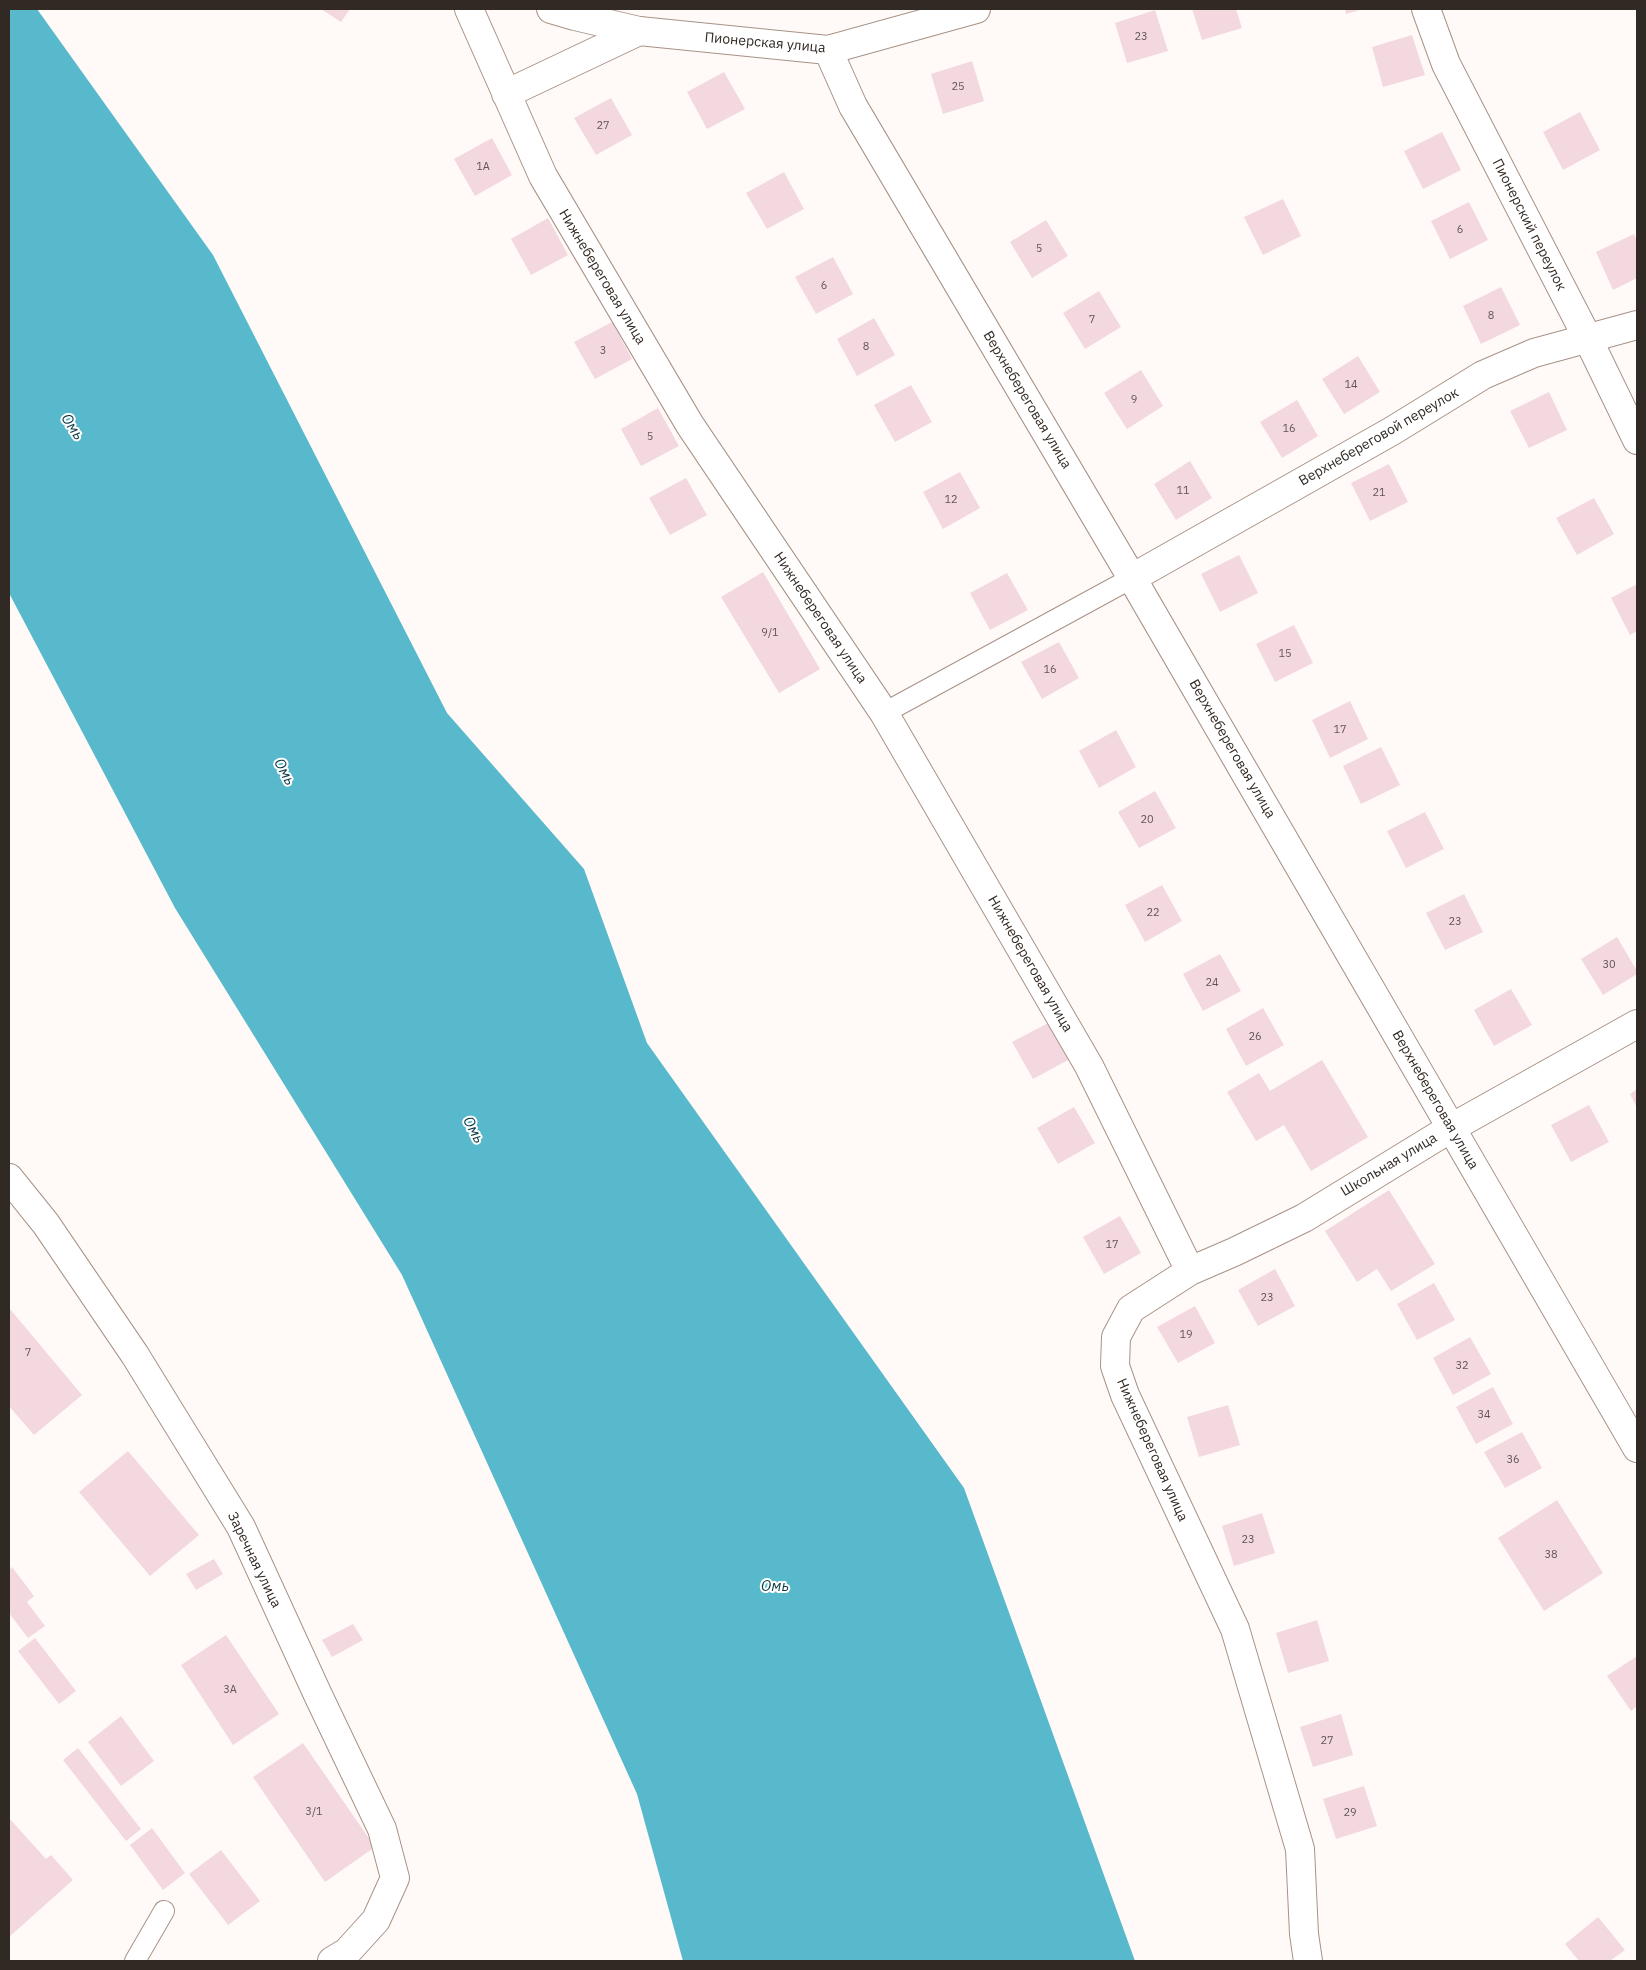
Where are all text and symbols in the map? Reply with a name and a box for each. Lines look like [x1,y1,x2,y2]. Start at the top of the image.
street label: Пионерская улица [704,29,826,57]
house number: 23 [1134,30,1148,44]
house number: 25 [951,80,965,94]
house number: 27 [596,119,610,133]
street label: Пионерский переулок [1488,156,1570,294]
house number: 1А [476,160,490,174]
street label: Нижнебереговая улица [555,206,649,348]
house number: 6 [1457,223,1463,237]
house number: 5 [1036,242,1042,256]
house number: 6 [821,279,827,293]
house number: 8 [1488,309,1494,323]
house number: 7 [1089,313,1095,327]
street label: Верхнебереговая улица [979,328,1075,472]
house number: 8 [863,340,869,354]
house number: 3 [600,344,606,358]
house number: 14 [1344,378,1358,392]
street label: Верхнебереговой переулок [1296,384,1462,490]
house number: 9 [1131,393,1137,407]
water label: Омь [57,410,87,444]
house number: 16 [1282,422,1296,436]
house number: 5 [647,430,653,444]
house number: 11 [1176,484,1190,498]
house number: 21 [1372,486,1386,500]
house number: 12 [944,493,958,507]
street label: Нижнебереговая улица [770,549,870,687]
house number: 9/1 [761,626,779,640]
house number: 15 [1278,647,1292,661]
house number: 16 [1043,663,1057,677]
street label: Верхнебереговая улица [1185,677,1279,821]
house number: 17 [1333,723,1347,737]
water label: Омь [270,755,298,789]
house number: 20 [1140,813,1154,827]
street label: Нижнебереговая улица [984,893,1076,1035]
house number: 22 [1146,906,1160,920]
house number: 23 [1448,915,1462,929]
house number: 30 [1602,958,1616,972]
house number: 24 [1205,976,1219,990]
street label: Верхнебереговая улица [1388,1028,1482,1172]
house number: 26 [1248,1030,1262,1044]
water label: Омь [459,1113,487,1147]
street label: Школьная улица [1338,1130,1440,1200]
house number: 17 [1105,1238,1119,1252]
house number: 23 [1260,1291,1274,1305]
house number: 19 [1179,1328,1193,1342]
house number: 7 [25,1346,31,1360]
house number: 32 [1455,1359,1469,1373]
street label: Нижнебереговая улица [1113,1376,1191,1524]
house number: 34 [1477,1408,1491,1422]
house number: 36 [1506,1453,1520,1467]
street label: Заречная улица [224,1509,284,1611]
house number: 23 [1241,1533,1255,1547]
house number: 38 [1544,1548,1558,1562]
water label: Омь [761,1578,789,1596]
house number: 3А [223,1683,237,1697]
house number: 27 [1320,1734,1334,1748]
house number: 3/1 [305,1805,323,1819]
house number: 29 [1343,1806,1357,1820]

